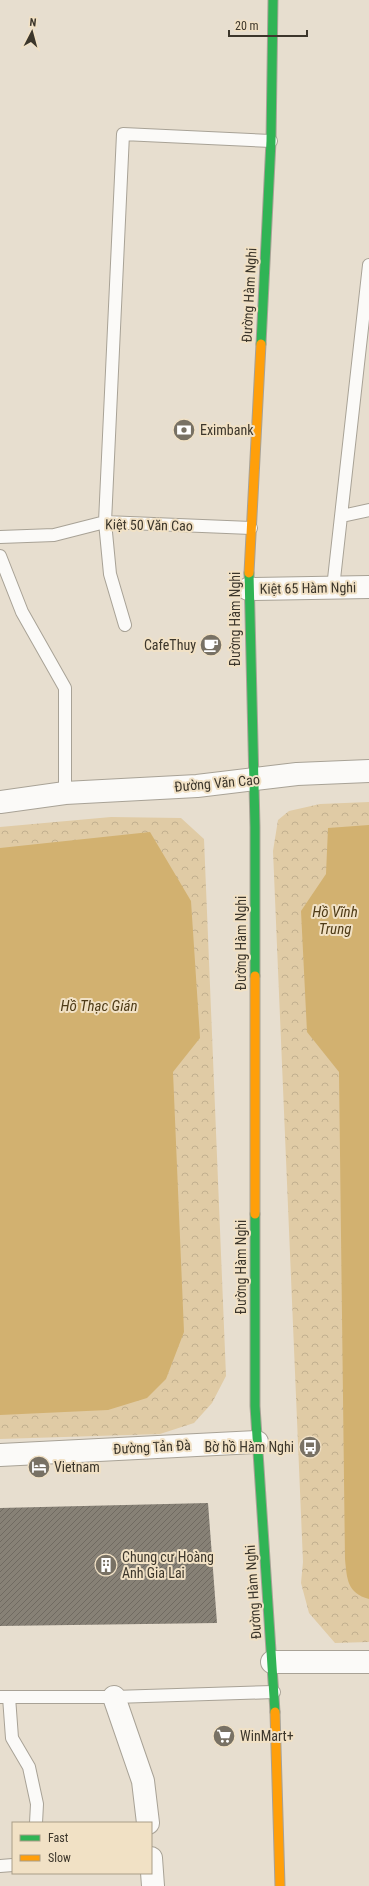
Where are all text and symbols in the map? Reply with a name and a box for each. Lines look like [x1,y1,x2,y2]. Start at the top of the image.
north arrow [12,12,52,52]
scale bar [229,12,307,38]
text: N [29,16,37,29]
text: 20 m [235,19,259,33]
street label: Đường Hàm Nghi [239,247,259,343]
bank icon: Eximbank [171,417,197,443]
place label: Eximbank [200,422,254,438]
street label: Kiệt 50 Văn Cao [105,516,193,534]
street label: Đường Hàm Nghi [227,572,243,666]
street label: Kiệt 65 Hàm Nghi [260,579,356,597]
cafe icon: CafeThuy [198,632,224,658]
place label: CafeThuy [144,637,196,653]
street label: Đường Văn Cao [174,771,260,795]
street label: Đường Hàm Nghi [233,896,249,990]
water label: Hồ Vĩnh Trung [312,903,358,938]
water label: Hồ Thạc Gián [60,997,138,1015]
street label: Đường Hàm Nghi [233,1220,249,1314]
bus stop icon: Bờ hồ Hàm Nghi [297,1434,323,1460]
street label: Đường Tản Đà [113,1437,191,1457]
place label: Bờ hồ Hàm Nghi [204,1439,294,1455]
hotel icon: Vietnam [26,1454,52,1480]
place label: Vietnam [54,1459,100,1475]
street label: Đường Hàm Nghi [242,1544,264,1640]
place label: Chung cư Hoàng Anh Gia Lai [122,1549,214,1581]
building icon: Chung cư Hoàng Anh Gia Lai [93,1552,119,1578]
supermarket icon: WinMart+ [211,1723,237,1749]
place label: WinMart+ [240,1728,294,1744]
legend [12,1822,152,1874]
text: Fast [48,1831,69,1845]
text: Slow [48,1851,71,1865]

